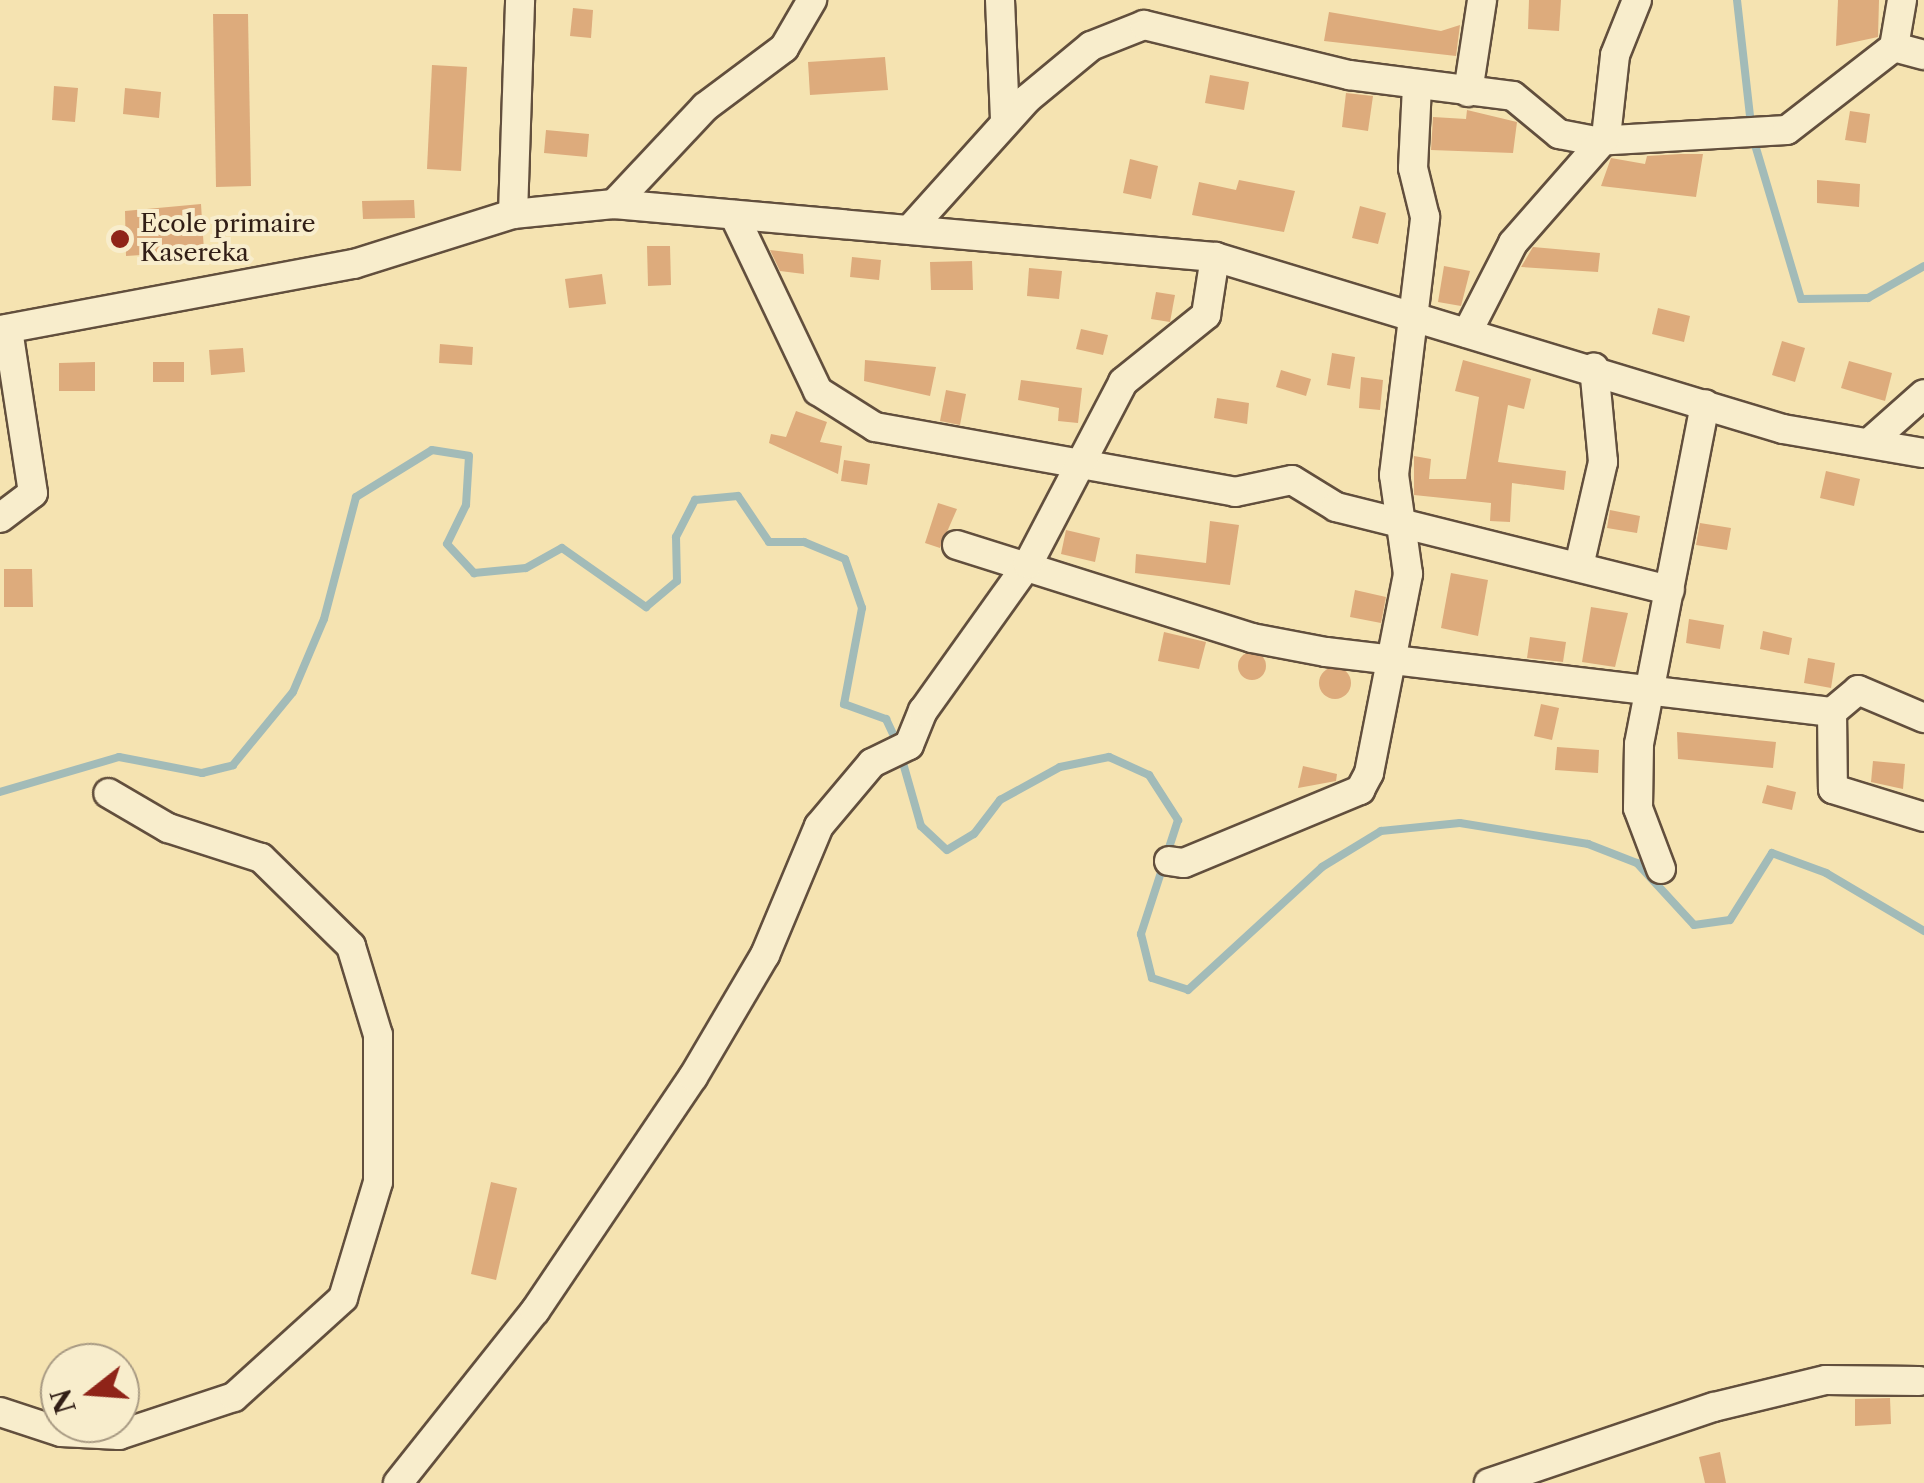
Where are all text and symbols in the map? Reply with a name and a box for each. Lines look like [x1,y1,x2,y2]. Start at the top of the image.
place label: Ecole primaire Kasereka [140,210,316,269]
marker: Ecole primaire Kasereka [109,228,131,250]
north arrow [40,1343,140,1443]
text: N [43,1385,83,1418]

